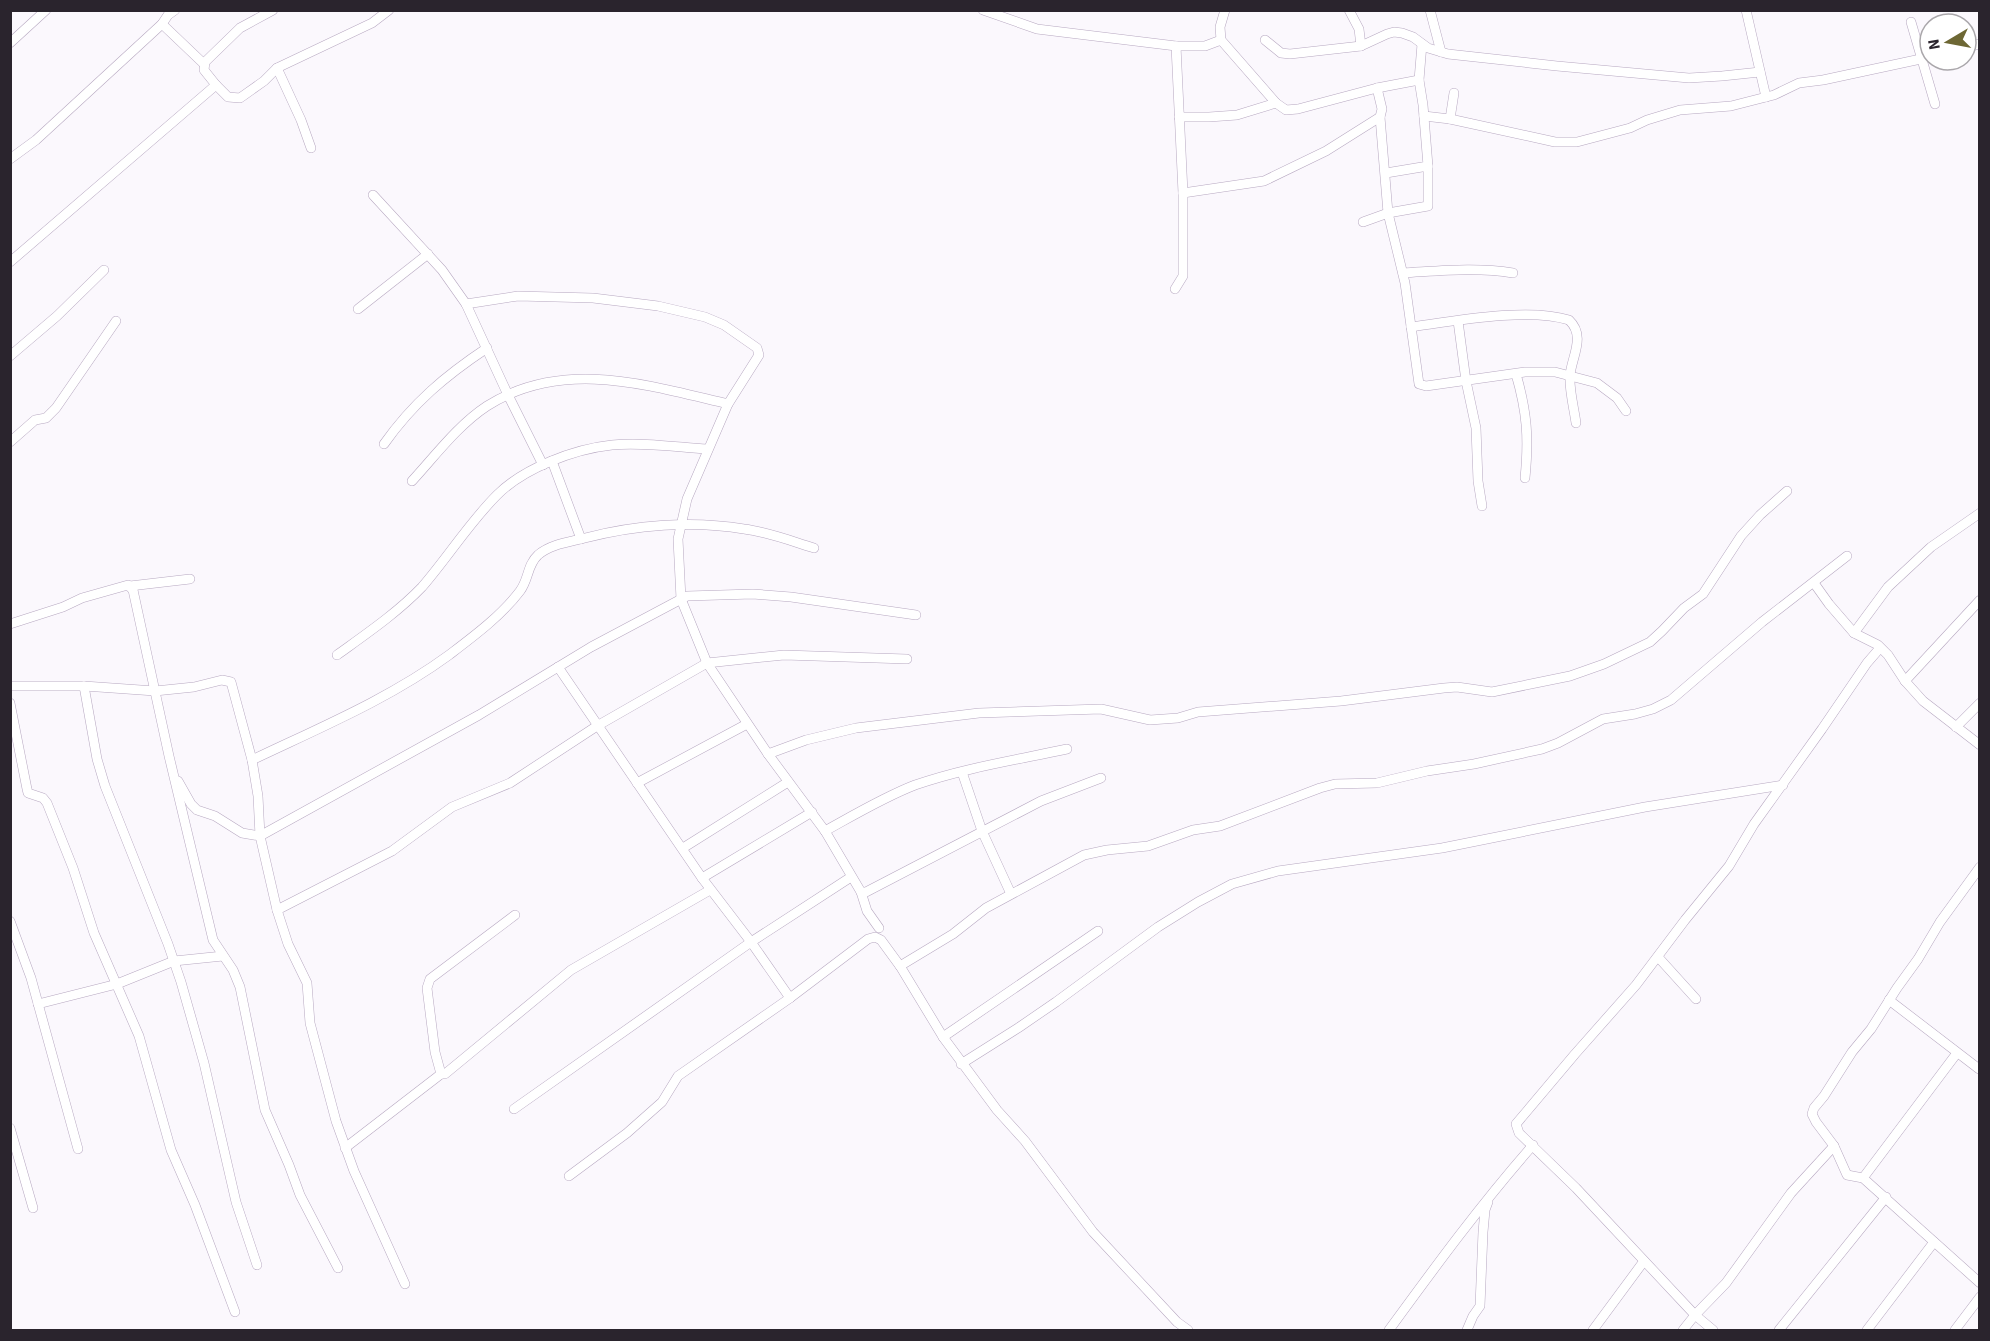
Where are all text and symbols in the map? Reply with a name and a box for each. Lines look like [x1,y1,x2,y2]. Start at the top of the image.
north arrow [1918,12,1978,72]
text: N [1922,37,1946,52]

